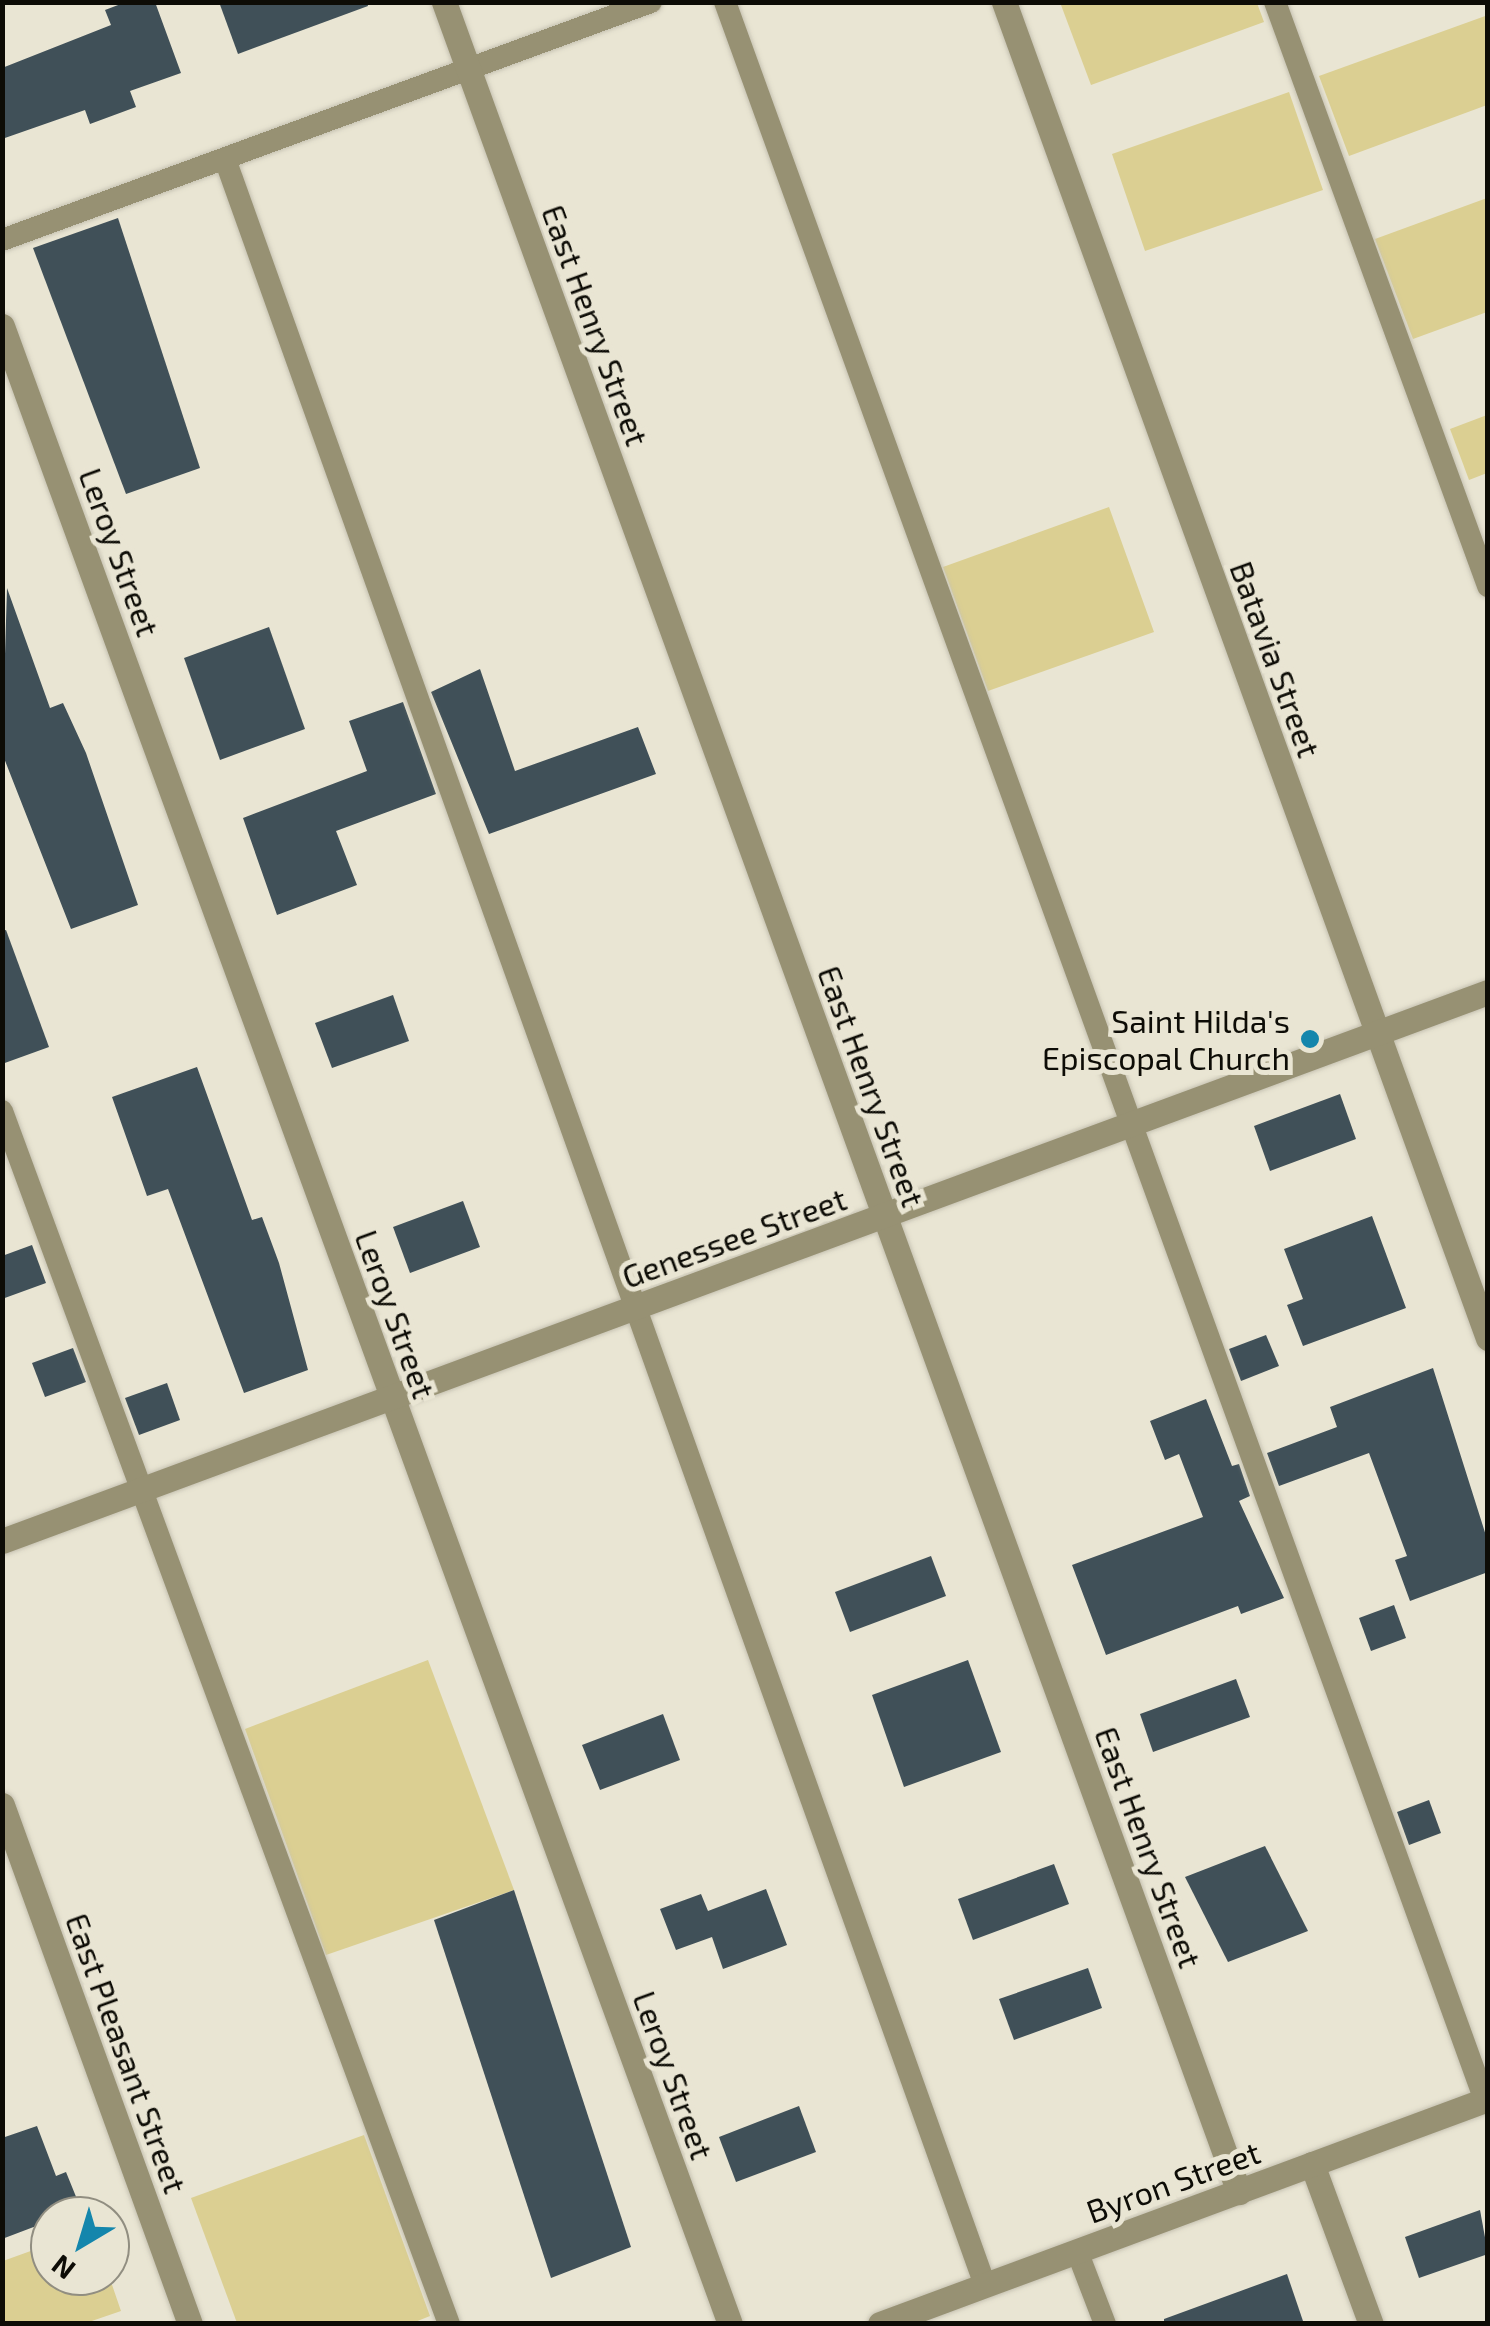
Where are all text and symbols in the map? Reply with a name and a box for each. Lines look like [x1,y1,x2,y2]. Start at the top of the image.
street label: East Henry Street [535,199,657,451]
street label: Leroy Street [72,462,168,642]
street label: Batavia Street [1223,556,1329,762]
street label: East Henry Street [811,960,933,1212]
place label: Saint Hilda's Episcopal Church [1041,1002,1290,1077]
marker: Saint Hilda's Episcopal Church [1299,1028,1321,1050]
street label: Genessee Street [617,1179,851,1295]
street label: Leroy Street [348,1224,444,1404]
street label: East Henry Street [1088,1721,1210,1973]
street label: East Pleasant Street [59,1908,195,2198]
street label: Leroy Street [626,1985,722,2165]
street label: Byron Street [1081,2132,1265,2230]
north arrow [30,2196,130,2296]
text: N [44,2248,81,2288]

